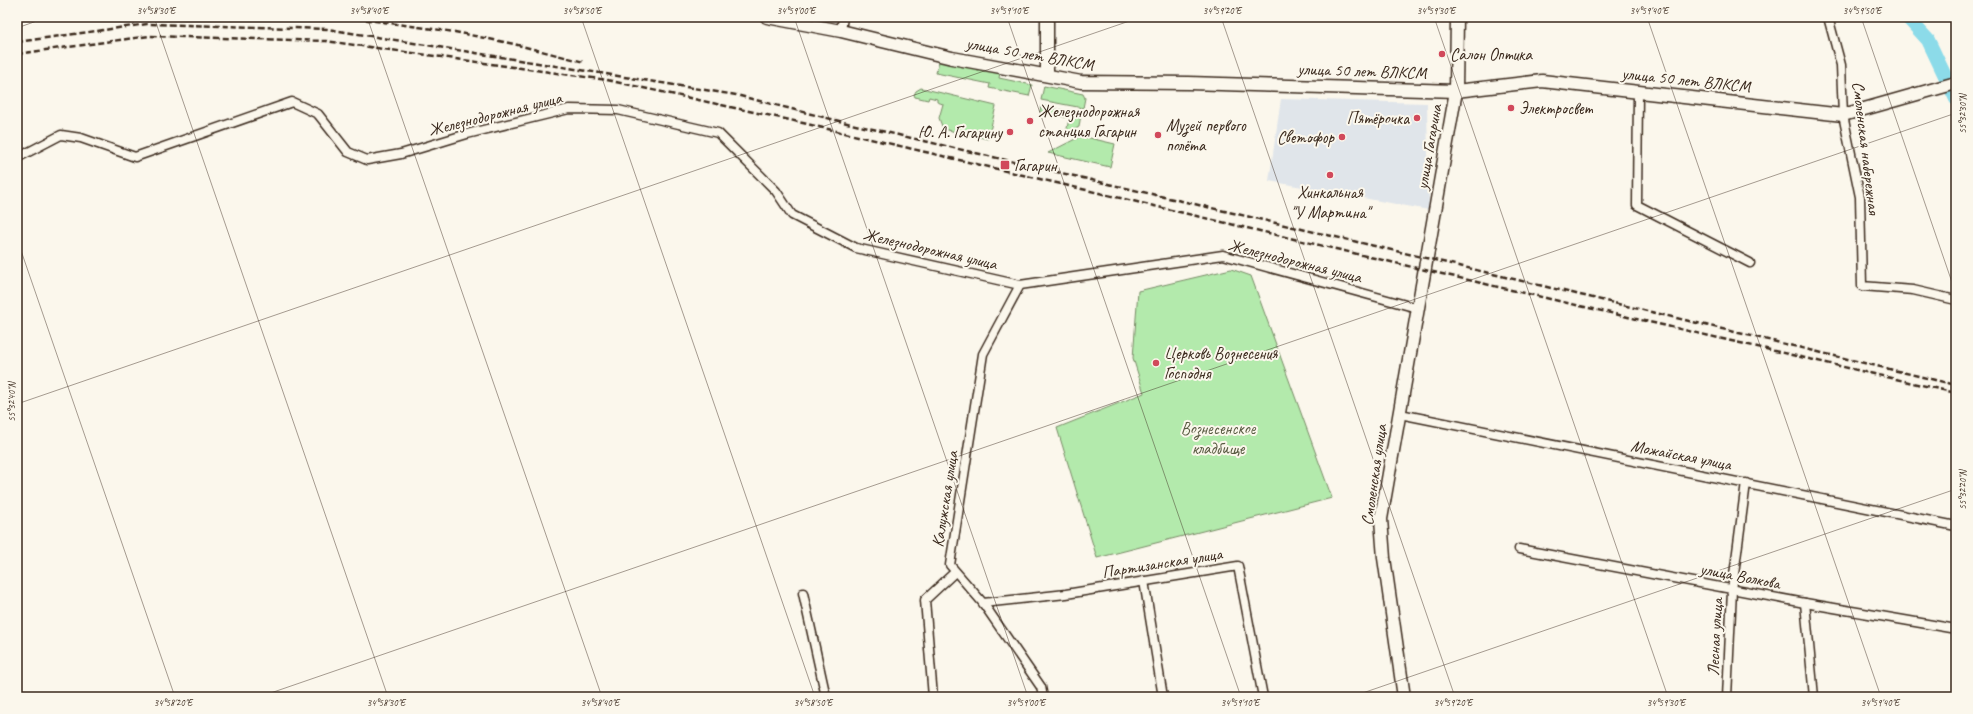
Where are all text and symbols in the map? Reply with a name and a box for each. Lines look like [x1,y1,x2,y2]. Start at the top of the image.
text: 34°58'30"E [137,4,177,17]
text: 34°58'40"E [350,4,390,17]
text: 34°58'50"E [563,4,603,17]
text: 34°59'00"E [777,4,817,17]
text: 34°59'10"E [990,4,1030,17]
text: 34°59'20"E [1203,4,1243,17]
text: 34°59'30"E [1417,4,1457,17]
text: 34°59'40"E [1630,4,1670,17]
text: 34°59'50"E [1843,4,1883,17]
street label: улица 50 лет ВЛКСМ [964,32,1097,76]
place label: Салон Оптика [1450,44,1534,65]
marker: Салон Оптика [1437,49,1447,59]
street label: улица 50 лет ВЛКСМ [1296,58,1429,84]
street label: улица 50 лет ВЛКСМ [1620,63,1753,97]
street label: Смоленская набережная [1847,80,1885,217]
street label: Железнодорожная улица [426,87,566,142]
text: 55°32'30"N [1956,92,1969,134]
place label: Электросвет [1519,98,1594,119]
place label: Железнодорожная станция Гагарин [1038,101,1140,142]
street label: улица Гагарина [1411,101,1447,192]
marker: Электросвет [1506,103,1516,113]
place label: Пятёрочка [1347,108,1410,129]
marker: Пятёрочка [1412,113,1422,123]
place label: Музей первого полёта [1166,115,1247,156]
marker: Железнодорожная станция Гагарин [1025,116,1035,126]
place label: Ю. А. Гагарину [918,122,1003,143]
marker: Ю. А. Гагарину [1005,127,1015,137]
place label: Светофор [1277,127,1336,148]
marker: Музей первого полёта [1153,130,1163,140]
marker: Светофор [1337,132,1347,142]
place label: Гагарин [1014,155,1059,176]
marker: Гагарин [999,159,1011,171]
marker: Хинкальная "У Мартина" [1325,170,1335,180]
place label: Хинкальная "У Мартина" [1291,182,1373,223]
street label: Железнодорожная улица [861,223,1000,276]
street label: Железнодорожная улица [1226,234,1365,289]
place label: Церковь Вознесения Господня [1164,343,1278,384]
marker: Церковь Вознесения Господня [1151,358,1161,368]
text: 55°32'40"N [5,380,18,422]
park label: Вознесенское кладбище [1181,418,1257,459]
street label: Смоленская улица [1357,422,1392,527]
street label: Можайская улица [1629,435,1734,475]
street label: Калужская улица [927,448,963,549]
text: 55°32'20"N [1956,468,1969,510]
street label: Партизанская улица [1100,543,1225,583]
street label: улица Волкова [1697,558,1784,594]
street label: Лесная улица [1702,596,1728,676]
text: 34°58'20"E [154,696,194,709]
text: 34°58'30"E [367,696,407,709]
text: 34°58'40"E [581,696,621,709]
text: 34°58'50"E [794,696,834,709]
text: 34°59'00"E [1007,696,1047,709]
text: 34°59'10"E [1221,696,1261,709]
text: 34°59'20"E [1434,696,1474,709]
text: 34°59'30"E [1647,696,1687,709]
text: 34°59'40"E [1861,696,1901,709]

